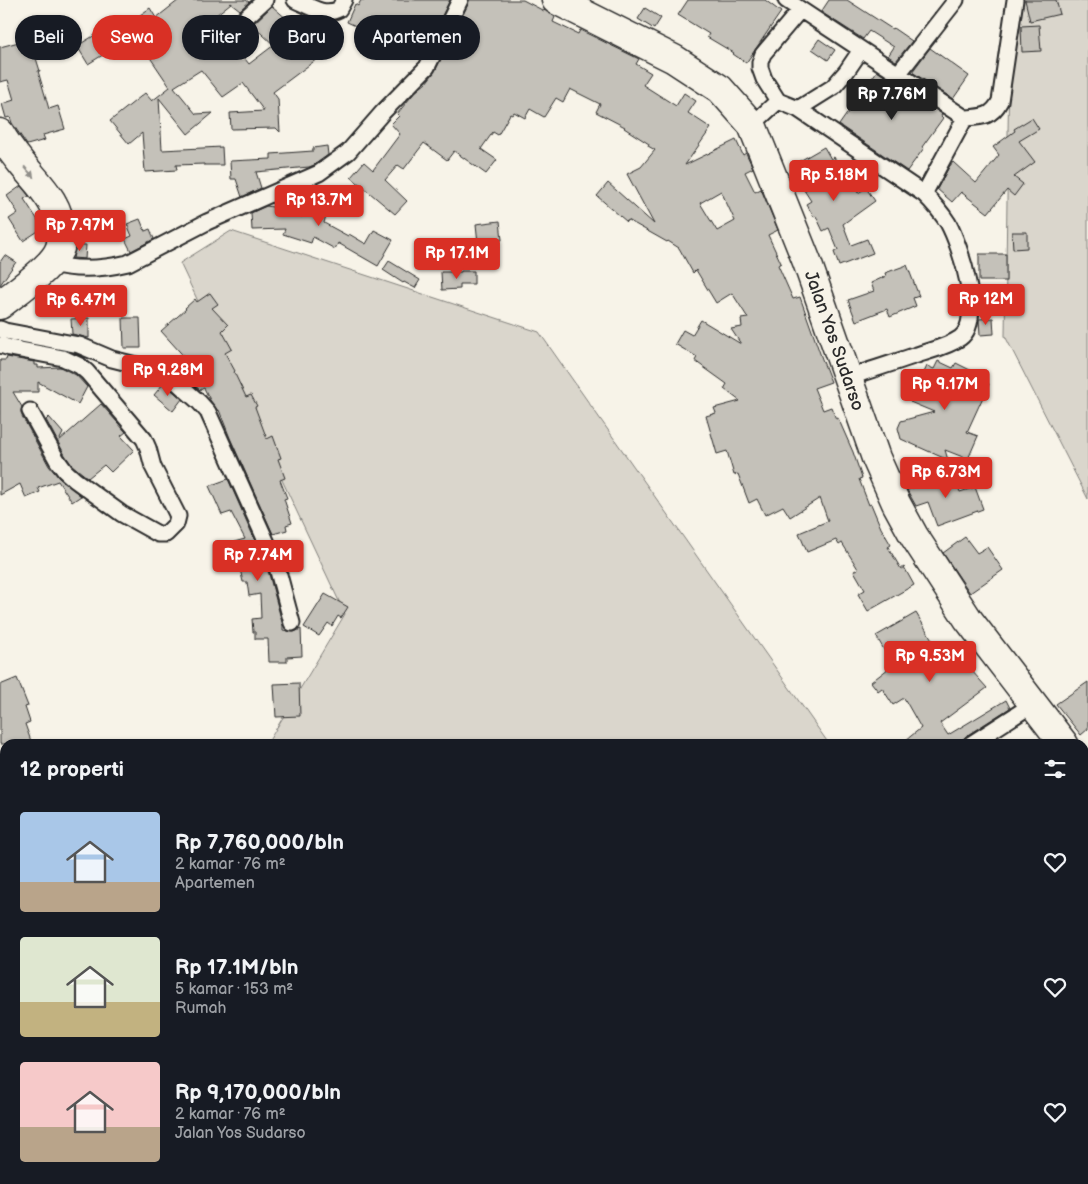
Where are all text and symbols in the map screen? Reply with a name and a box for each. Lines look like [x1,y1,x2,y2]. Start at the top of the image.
chip: Beli [15,15,82,60]
chip: Sewa [92,15,172,60]
chip: Filter [182,15,259,60]
chip: Baru [269,15,344,60]
chip: Apartemen [354,15,480,60]
pin: Rp 7.76M [840,78,944,121]
text: Rp 7.76M [857,85,927,104]
pin: Rp 5.18M [782,160,886,202]
one-way arrow [23,166,34,179]
text: Rp 5.18M [800,166,868,185]
pin: Rp 13.7M [267,184,371,227]
text: Rp 13.7M [286,191,352,210]
pin: Rp 7.97M [28,210,132,252]
text: Rp 7.97M [46,216,114,235]
pin: Rp 17.1M [405,238,509,280]
text: Rp 17.1M [425,244,489,263]
street label: Jalan Yos Sudarso [800,268,869,413]
pin: Rp 6.47M [29,284,133,327]
pin: Rp 12M [945,284,1027,326]
text: Rp 12M [959,290,1013,309]
text: Rp 6.47M [46,291,116,310]
pin: Rp 9.28M [116,354,220,397]
text: Rp 9.28M [133,361,203,380]
pin: Rp 9.17M [893,368,997,411]
text: Rp 9.17M [912,375,978,394]
pin: Rp 6.73M [894,456,998,499]
text: Rp 6.73M [911,463,981,482]
pin: Rp 7.74M [206,540,310,582]
text: Rp 7.74M [224,546,292,565]
pin: Rp 9.53M [878,640,982,683]
text: Rp 9.53M [895,647,965,666]
icon: filters [1041,755,1069,783]
text: 12 properti [20,757,124,782]
text: Rp 7,760,000/bln [175,830,344,855]
icon: home [60,832,120,892]
icon: heart [1041,848,1069,876]
text: 2 kamar · 76 m² [175,855,286,874]
text: Apartemen [175,874,255,893]
text: Rp 17.1M/bln [175,955,298,980]
icon: home [60,957,120,1017]
icon: heart [1041,973,1069,1001]
text: 5 kamar · 153 m² [175,980,293,999]
text: Rumah [175,999,226,1018]
text: Rp 9,170,000/bln [175,1080,341,1105]
icon: home [60,1082,120,1142]
icon: heart [1041,1098,1069,1126]
text: 2 kamar · 76 m² [175,1105,286,1124]
text: Jalan Yos Sudarso [175,1124,306,1143]

